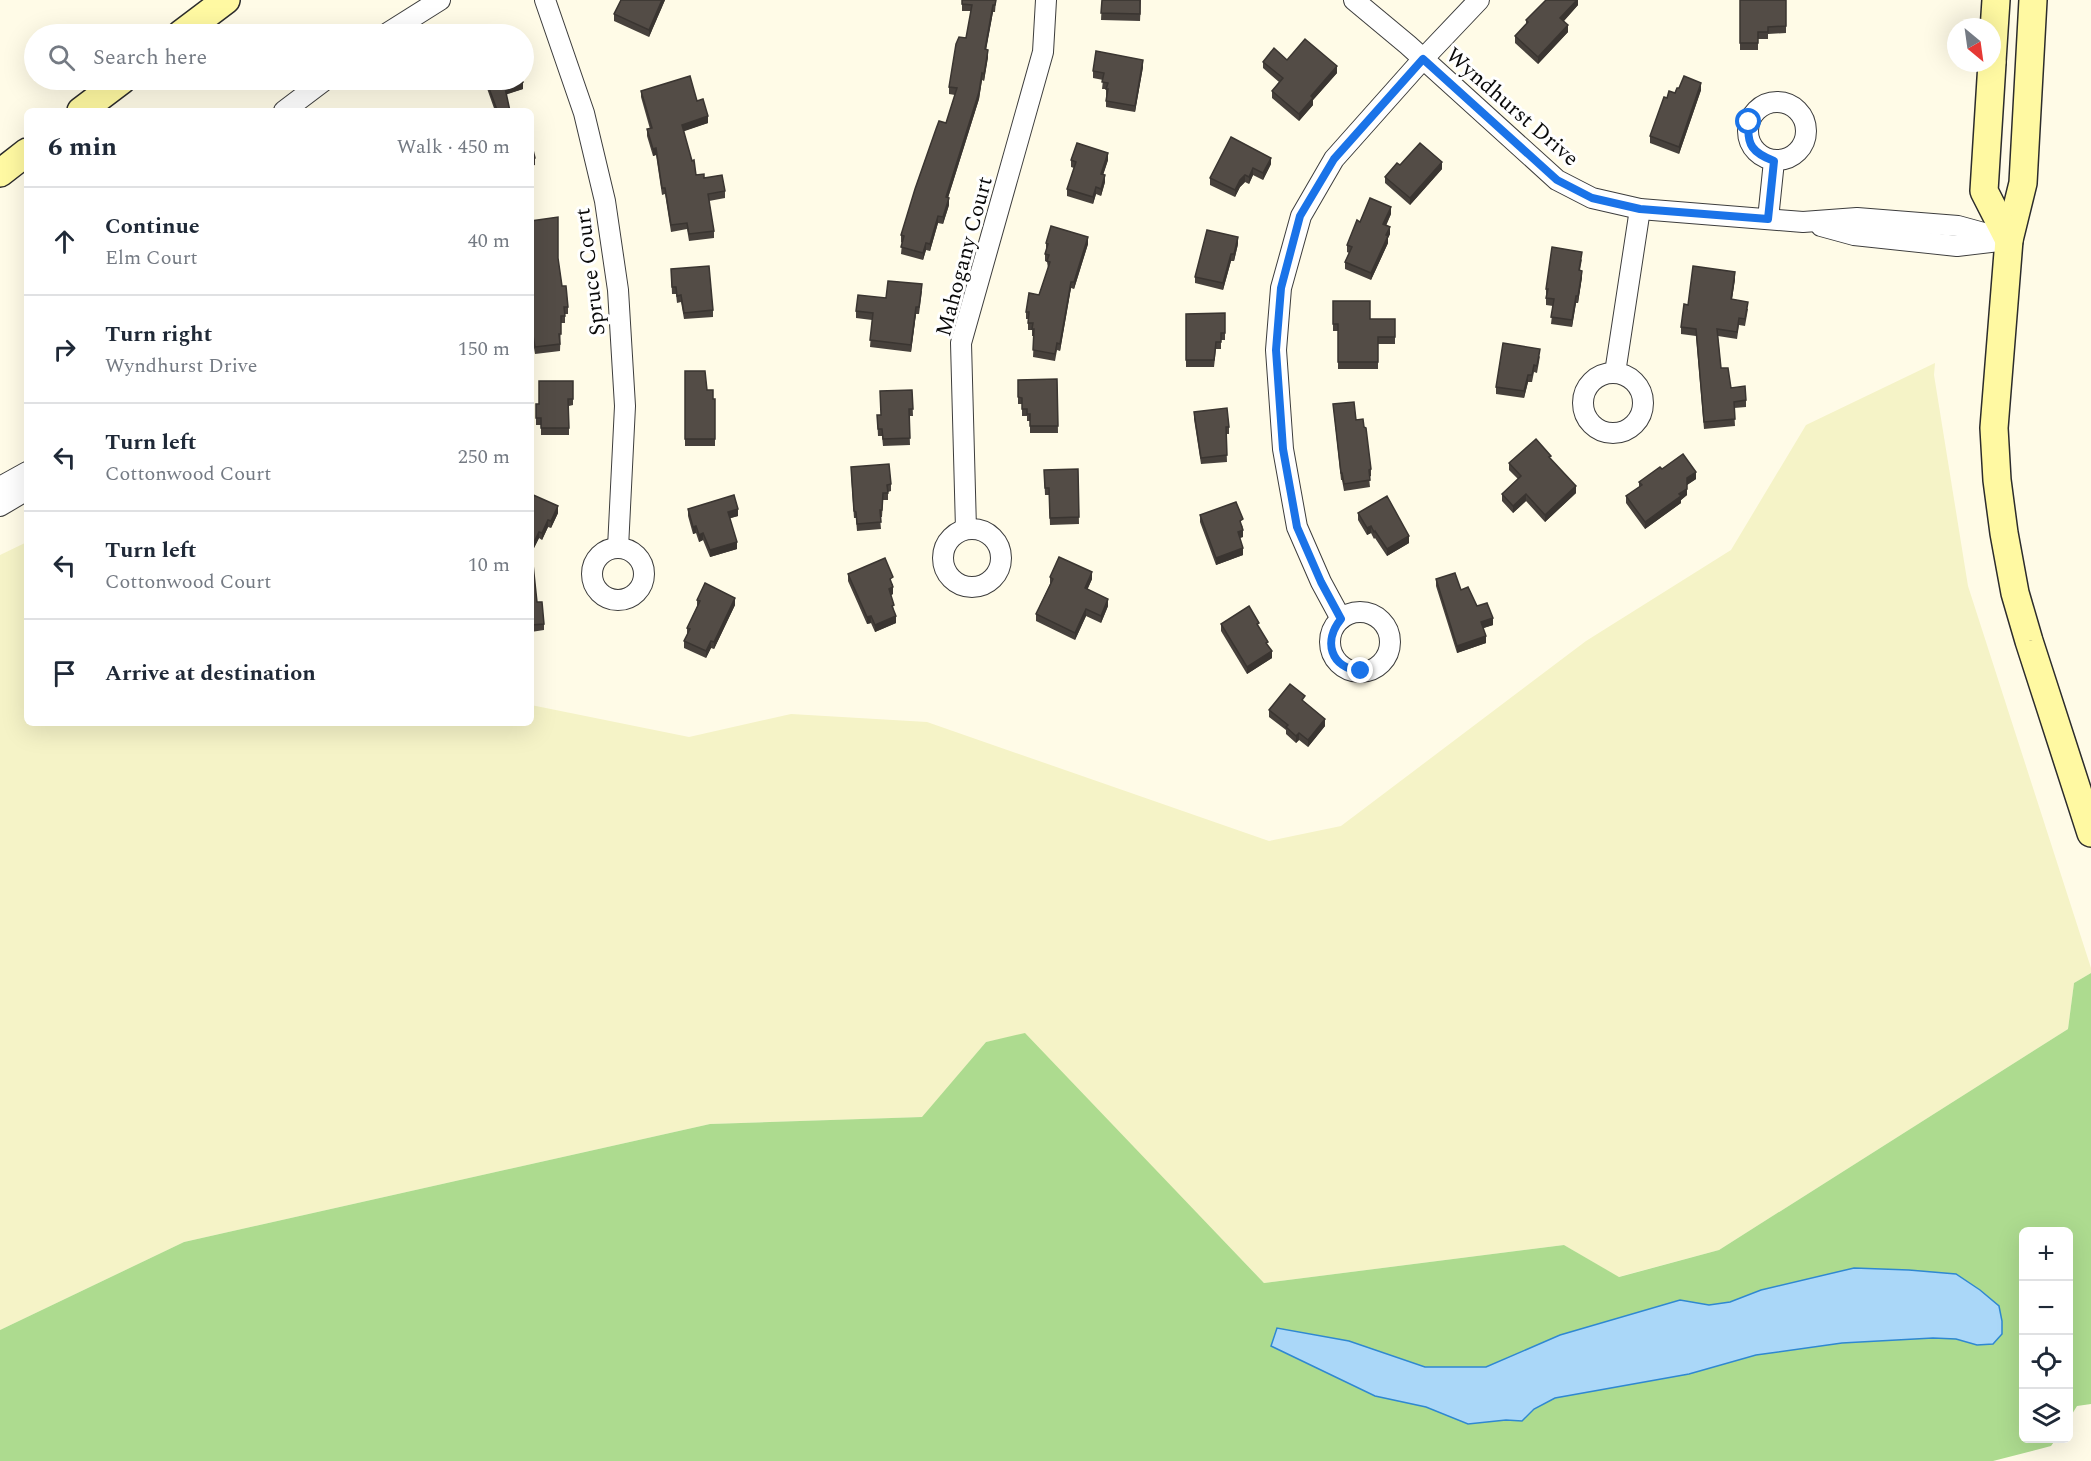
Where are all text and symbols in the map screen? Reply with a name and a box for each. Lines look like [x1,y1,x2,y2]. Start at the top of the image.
north arrow [1947,18,2001,72]
search box [24,24,534,90]
street label: Wyndhurst Drive [1438,40,1586,175]
icon: search [45,41,78,74]
text: Search here [93,41,207,74]
route start [1735,108,1761,134]
text: 6 min [48,127,117,167]
text: Walk · 450 m [397,132,510,162]
street label: Mahogany Court [927,173,1002,340]
street label: Spruce Court [566,206,615,338]
text: Continue [105,210,200,243]
icon: ahead [48,225,81,258]
text: 40 m [468,226,510,256]
text: Elm Court [105,243,198,273]
text: Turn right [105,318,212,351]
icon: right [48,333,81,366]
text: 150 m [458,334,510,364]
text: Wyndhurst Drive [105,351,257,381]
text: Turn left [105,426,197,459]
icon: left [48,441,81,474]
text: 250 m [458,442,510,472]
text: Cottonwood Court [105,459,271,489]
text: Turn left [105,534,197,567]
icon: left [48,549,81,582]
text: 10 m [468,550,510,580]
text: Cottonwood Court [105,567,271,597]
icon: arrive [48,657,81,690]
text: Arrive at destination [105,657,316,690]
route end [1347,657,1373,683]
map controls [2019,1227,2073,1443]
button: + [2019,1227,2073,1281]
button: − [2019,1281,2073,1335]
button: locate [2019,1335,2073,1389]
button: layers [2019,1389,2073,1443]

